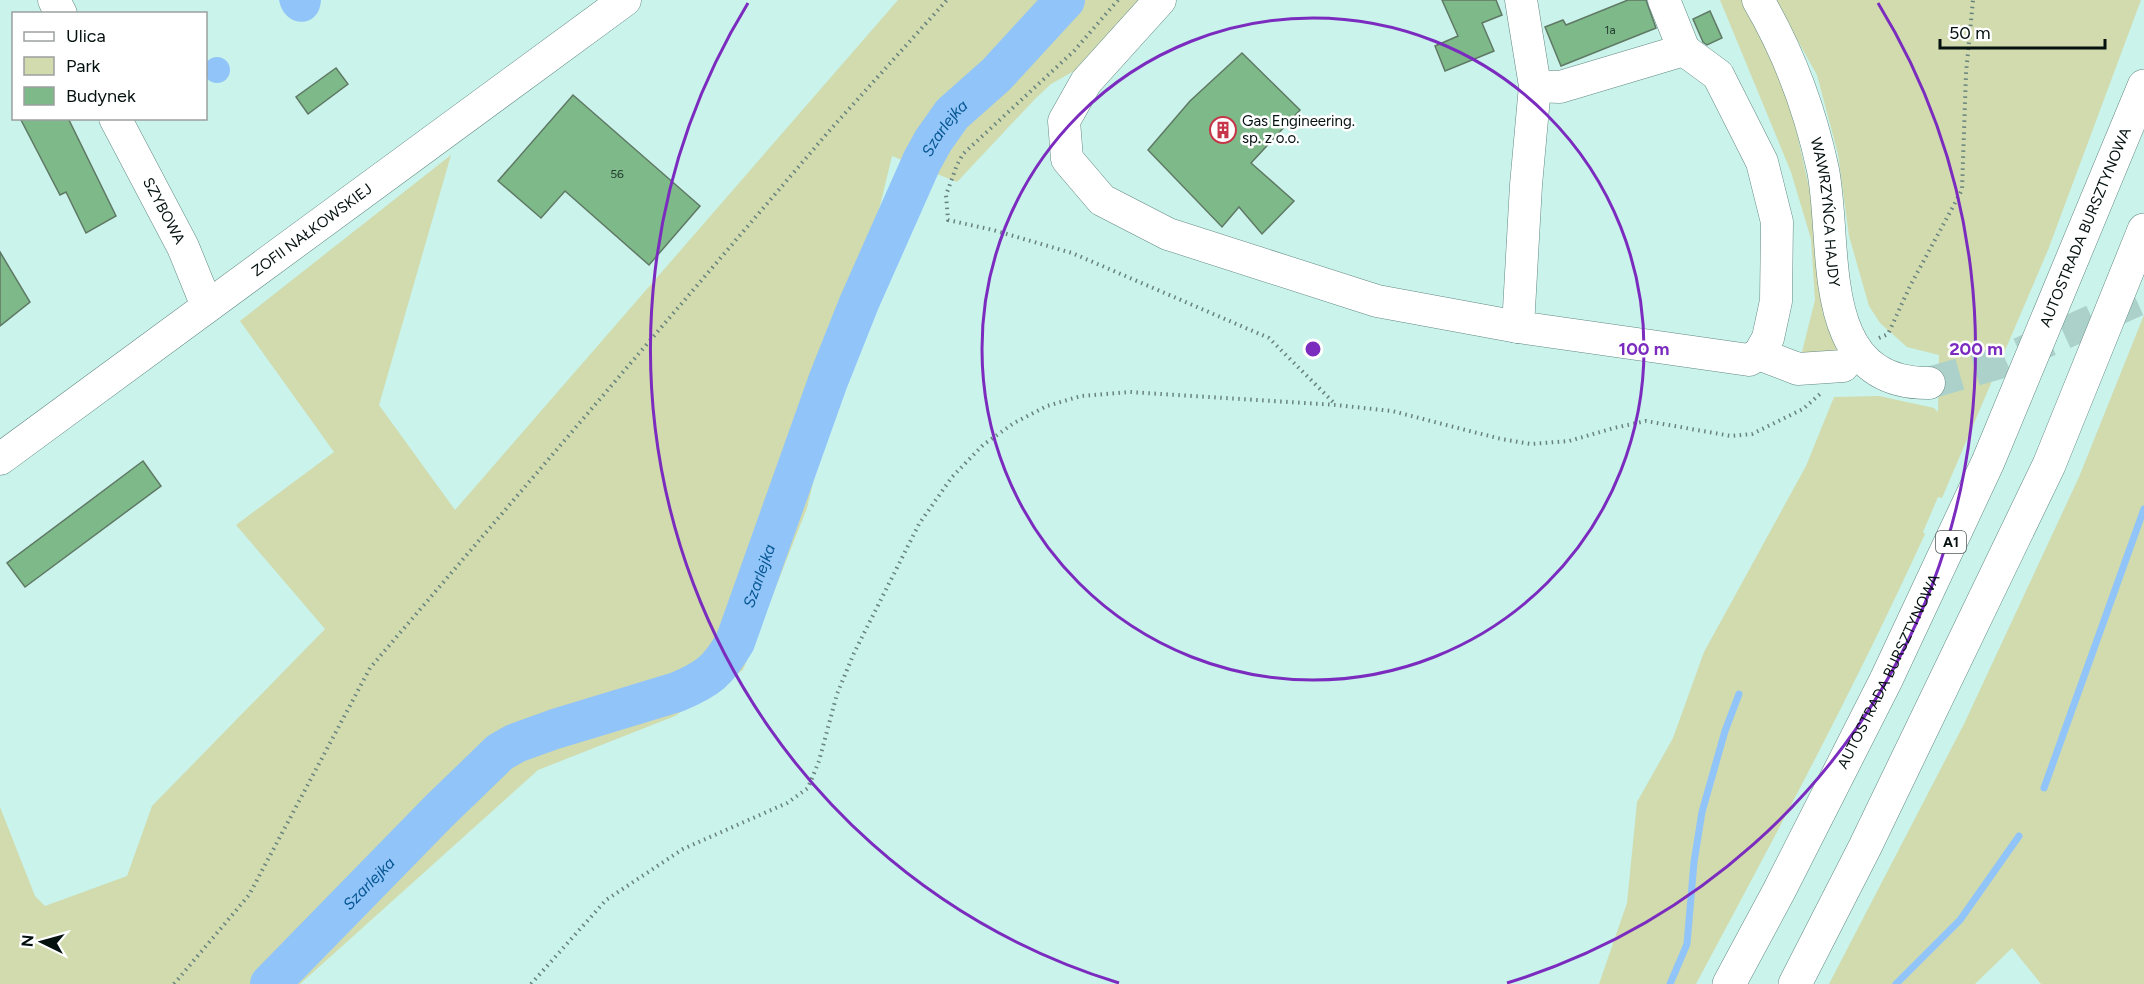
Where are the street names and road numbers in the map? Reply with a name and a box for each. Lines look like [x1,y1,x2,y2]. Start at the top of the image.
street label: AUTOSTRADA BURSZTYNOWA [2036,125,2135,330]
street label: WAWRZYŃCA HAJDY [1807,135,1844,288]
street label: SZYBOWA [139,175,189,247]
street label: ZOFII NAŁKOWSKIEJ [248,180,376,280]
road number: A1 [1936,531,1966,553]
street label: AUTOSTRADA BURSZTYNOWA [1833,571,1943,772]

